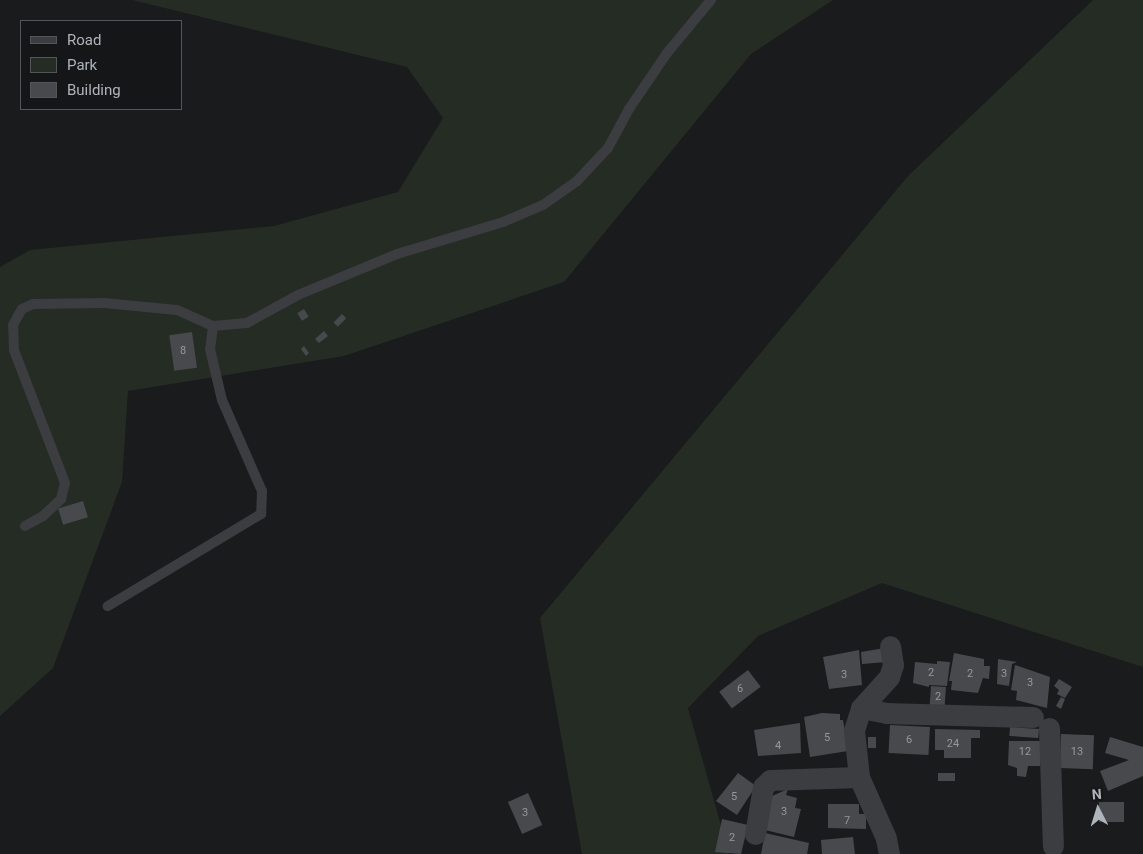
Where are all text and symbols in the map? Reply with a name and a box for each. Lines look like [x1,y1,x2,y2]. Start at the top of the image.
legend [20,20,182,110]
text: Road [67,31,101,49]
text: Park [67,56,97,74]
text: Building [67,81,121,99]
house number: 8 [180,344,186,358]
house number: 2 [928,666,934,680]
house number: 2 [967,667,973,681]
house number: 3 [1001,667,1007,681]
house number: 3 [841,668,847,682]
house number: 3 [1027,676,1033,690]
house number: 6 [737,682,743,696]
house number: 2 [935,690,941,704]
house number: 5 [824,731,830,745]
house number: 6 [906,733,912,747]
house number: 24 [947,737,959,751]
house number: 4 [775,739,781,753]
house number: 12 [1019,745,1031,759]
house number: 13 [1071,745,1083,759]
north arrow [1073,784,1123,834]
text: N [1091,786,1102,802]
house number: 5 [731,790,737,804]
house number: 3 [781,805,787,819]
house number: 3 [522,806,528,820]
house number: 7 [844,814,850,828]
house number: 2 [729,831,735,845]

